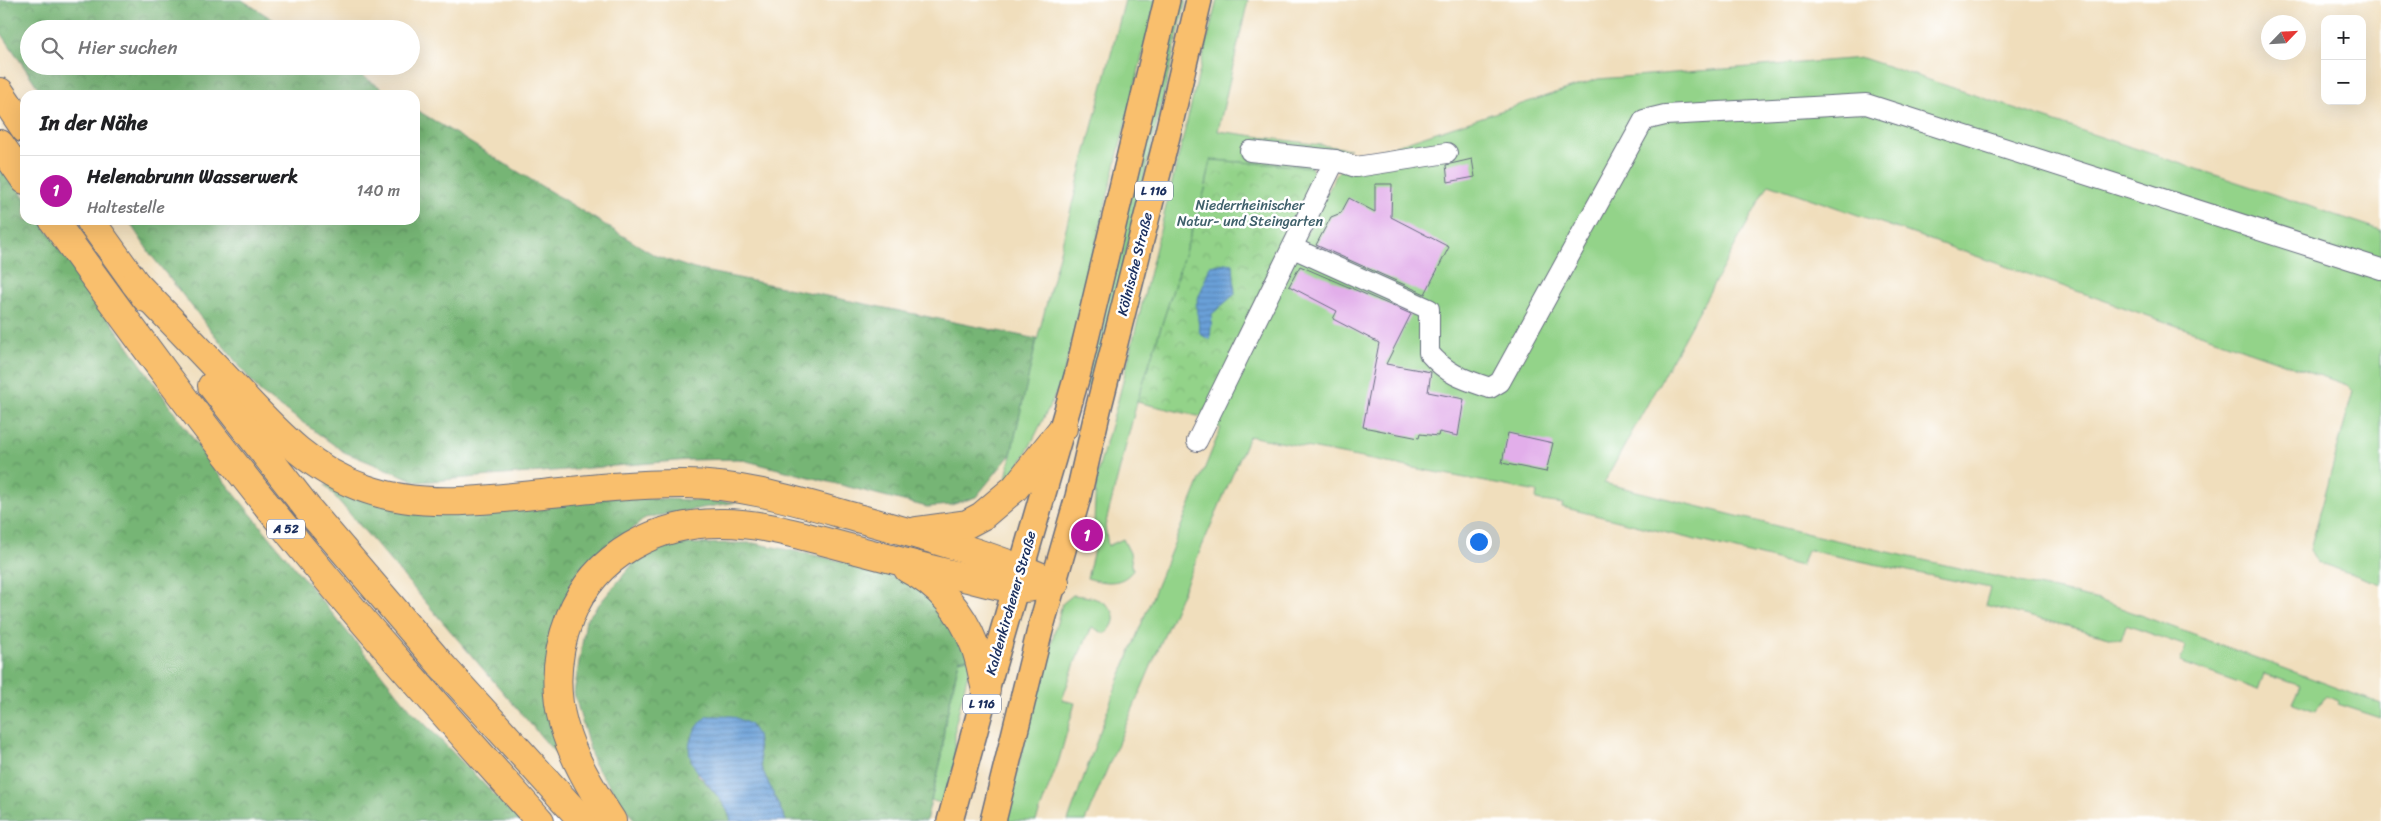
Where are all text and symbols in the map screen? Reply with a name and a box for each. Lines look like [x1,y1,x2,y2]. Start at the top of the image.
north arrow [2261,15,2306,60]
map controls [2321,15,2366,105]
button: + [2321,15,2366,60]
search box [20,20,420,75]
text: Hier suchen [78,31,178,64]
icon: search [38,34,66,62]
button: − [2321,60,2366,105]
text: In der Nähe [40,104,148,142]
text: Helenabrunn Wasserwerk [87,160,298,193]
text: 1 [53,176,59,205]
text: 140 m [357,176,400,205]
road number: L 116 [1135,182,1173,200]
text: Haltestelle [87,193,165,222]
park label: Niederrheinischer Natur- und Steingarten [1177,193,1324,234]
street label: Kölnische Straße [1110,210,1160,318]
pin: 1 [1071,516,1103,554]
road number: A 52 [267,520,305,538]
street label: Kaldenkirchener Straße [978,528,1044,678]
your location [1466,529,1492,555]
road number: L 116 [963,694,1001,714]

